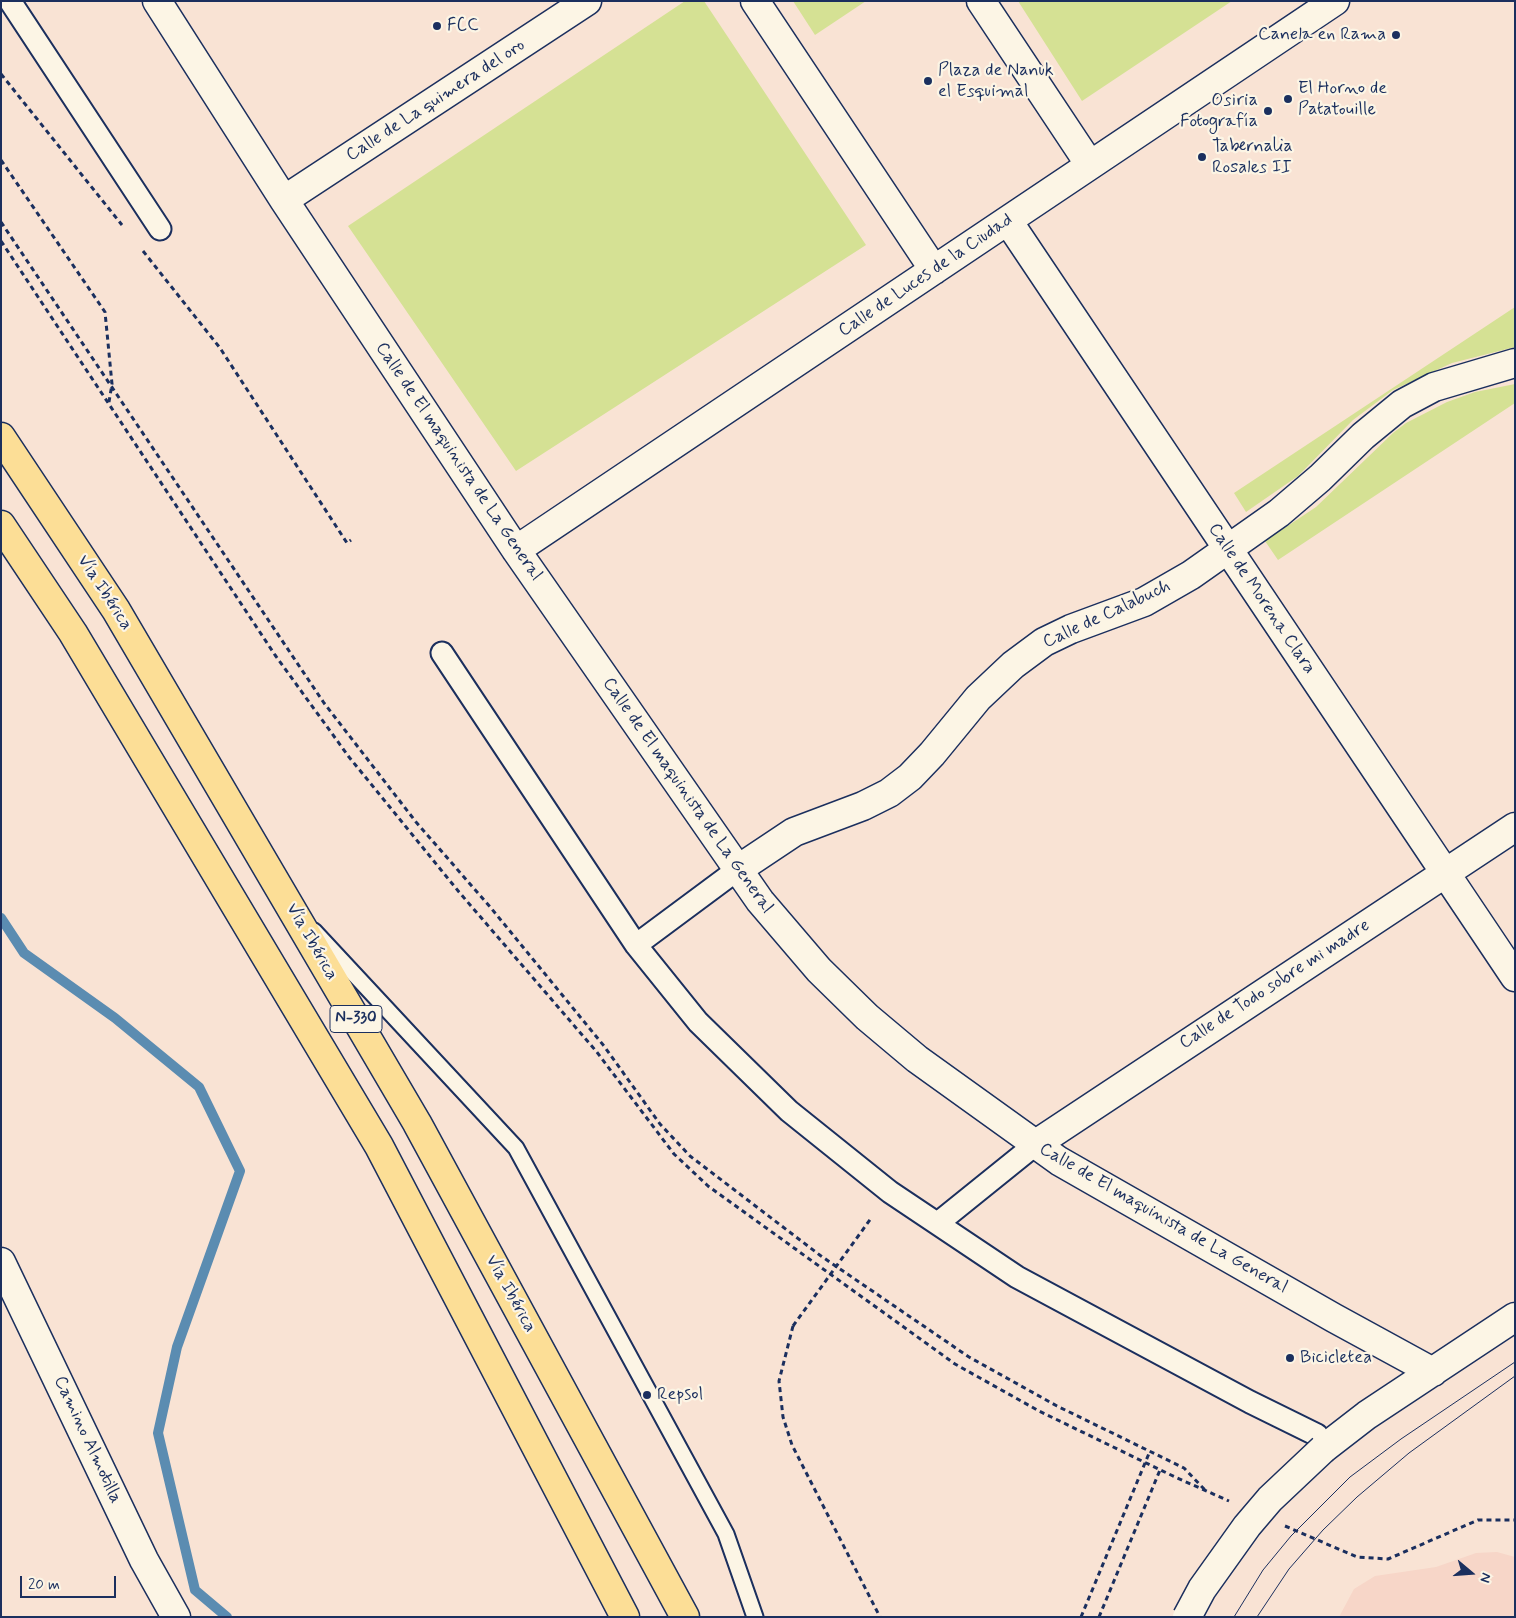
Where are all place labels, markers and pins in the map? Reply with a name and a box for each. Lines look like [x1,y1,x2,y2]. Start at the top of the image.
place label: FCC [447,15,479,37]
marker: FCC [431,20,443,32]
place label: Canela en Rama [1258,24,1386,46]
marker: Canela en Rama [1390,29,1402,41]
place label: Plaza de Nanuk el Esquimal [938,60,1054,102]
marker: Plaza de Nanuk el Esquimal [922,75,934,87]
place label: El Horno de Patatouille [1298,78,1387,120]
place label: Osiria Fotografía [1180,90,1258,132]
marker: El Horno de Patatouille [1282,93,1294,105]
marker: Osiria Fotografía [1262,105,1274,117]
place label: Tabernalia Rosales II [1212,136,1293,178]
marker: Tabernalia Rosales II [1196,151,1208,163]
place label: Bicicletea [1300,1347,1372,1369]
marker: Bicicletea [1284,1352,1296,1364]
place label: Repsol [657,1384,703,1406]
marker: Repsol [641,1389,653,1401]

